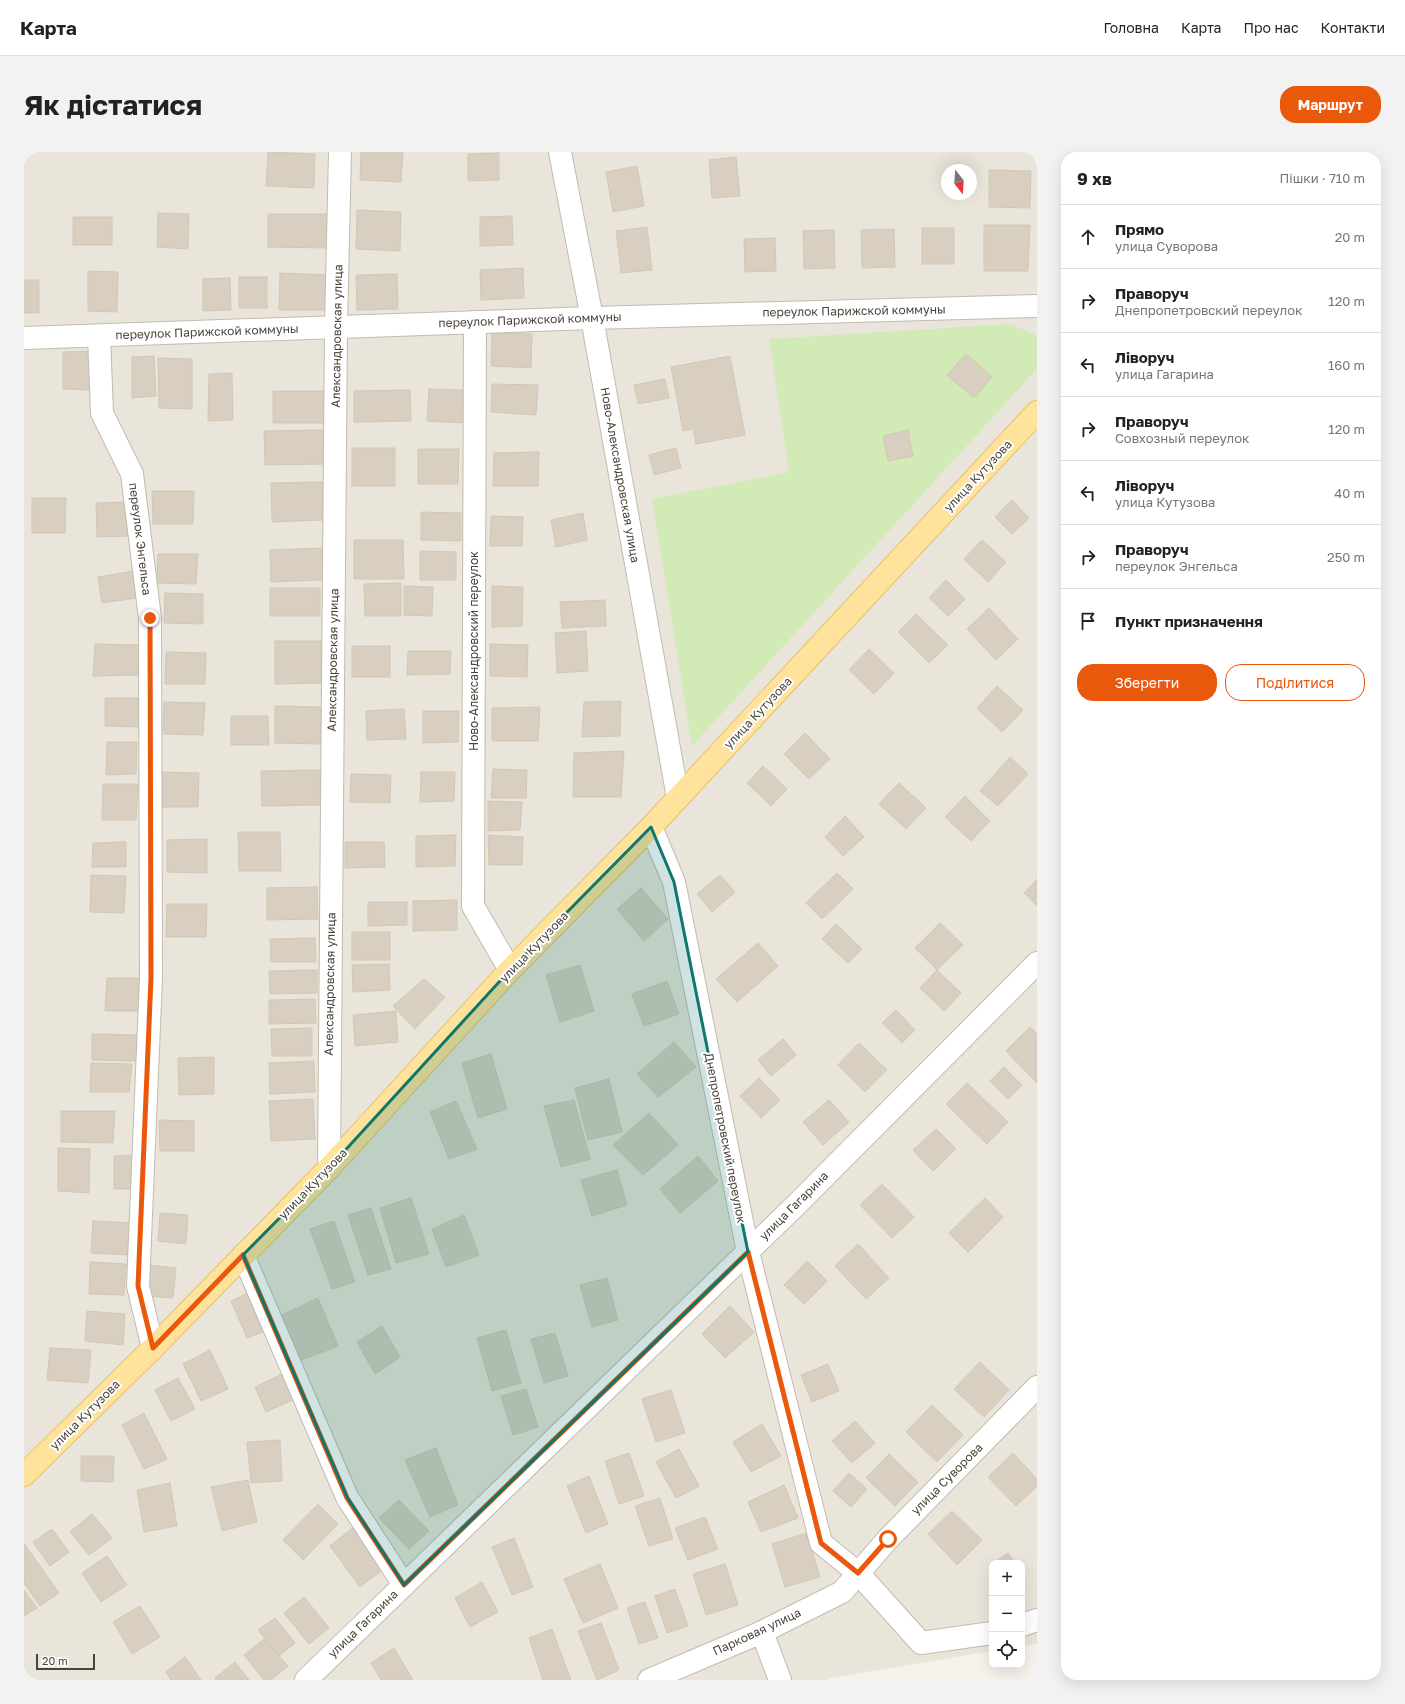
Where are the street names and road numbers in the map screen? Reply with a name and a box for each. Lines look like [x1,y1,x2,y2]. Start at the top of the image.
street label: Александровская улица [328,264,345,408]
street label: переулок Парижской коммуны [762,301,946,320]
street label: переулок Парижской коммуны [438,309,622,330]
street label: переулок Парижской коммуны [115,321,299,342]
street label: Ново-Александровская улица [598,386,643,564]
street label: улица Кутузова [941,437,1015,515]
street label: переулок Энгельса [126,482,155,596]
street label: Ново-Александровский переулок [466,551,481,751]
street label: Александровская улица [324,588,341,732]
street label: улица Кутузова [721,674,795,752]
street label: улица Кутузова [496,908,571,985]
street label: Александровская улица [321,912,338,1056]
street label: Днепропетровский переулок [702,1052,749,1224]
street label: улица Кутузова [275,1145,350,1222]
street label: улица Гагарина [756,1168,831,1243]
street label: улица Кутузова [47,1377,123,1453]
street label: улица Суворова [908,1440,986,1518]
street label: улица Гагарина [325,1587,401,1661]
street label: Парковая улица [710,1605,803,1659]

